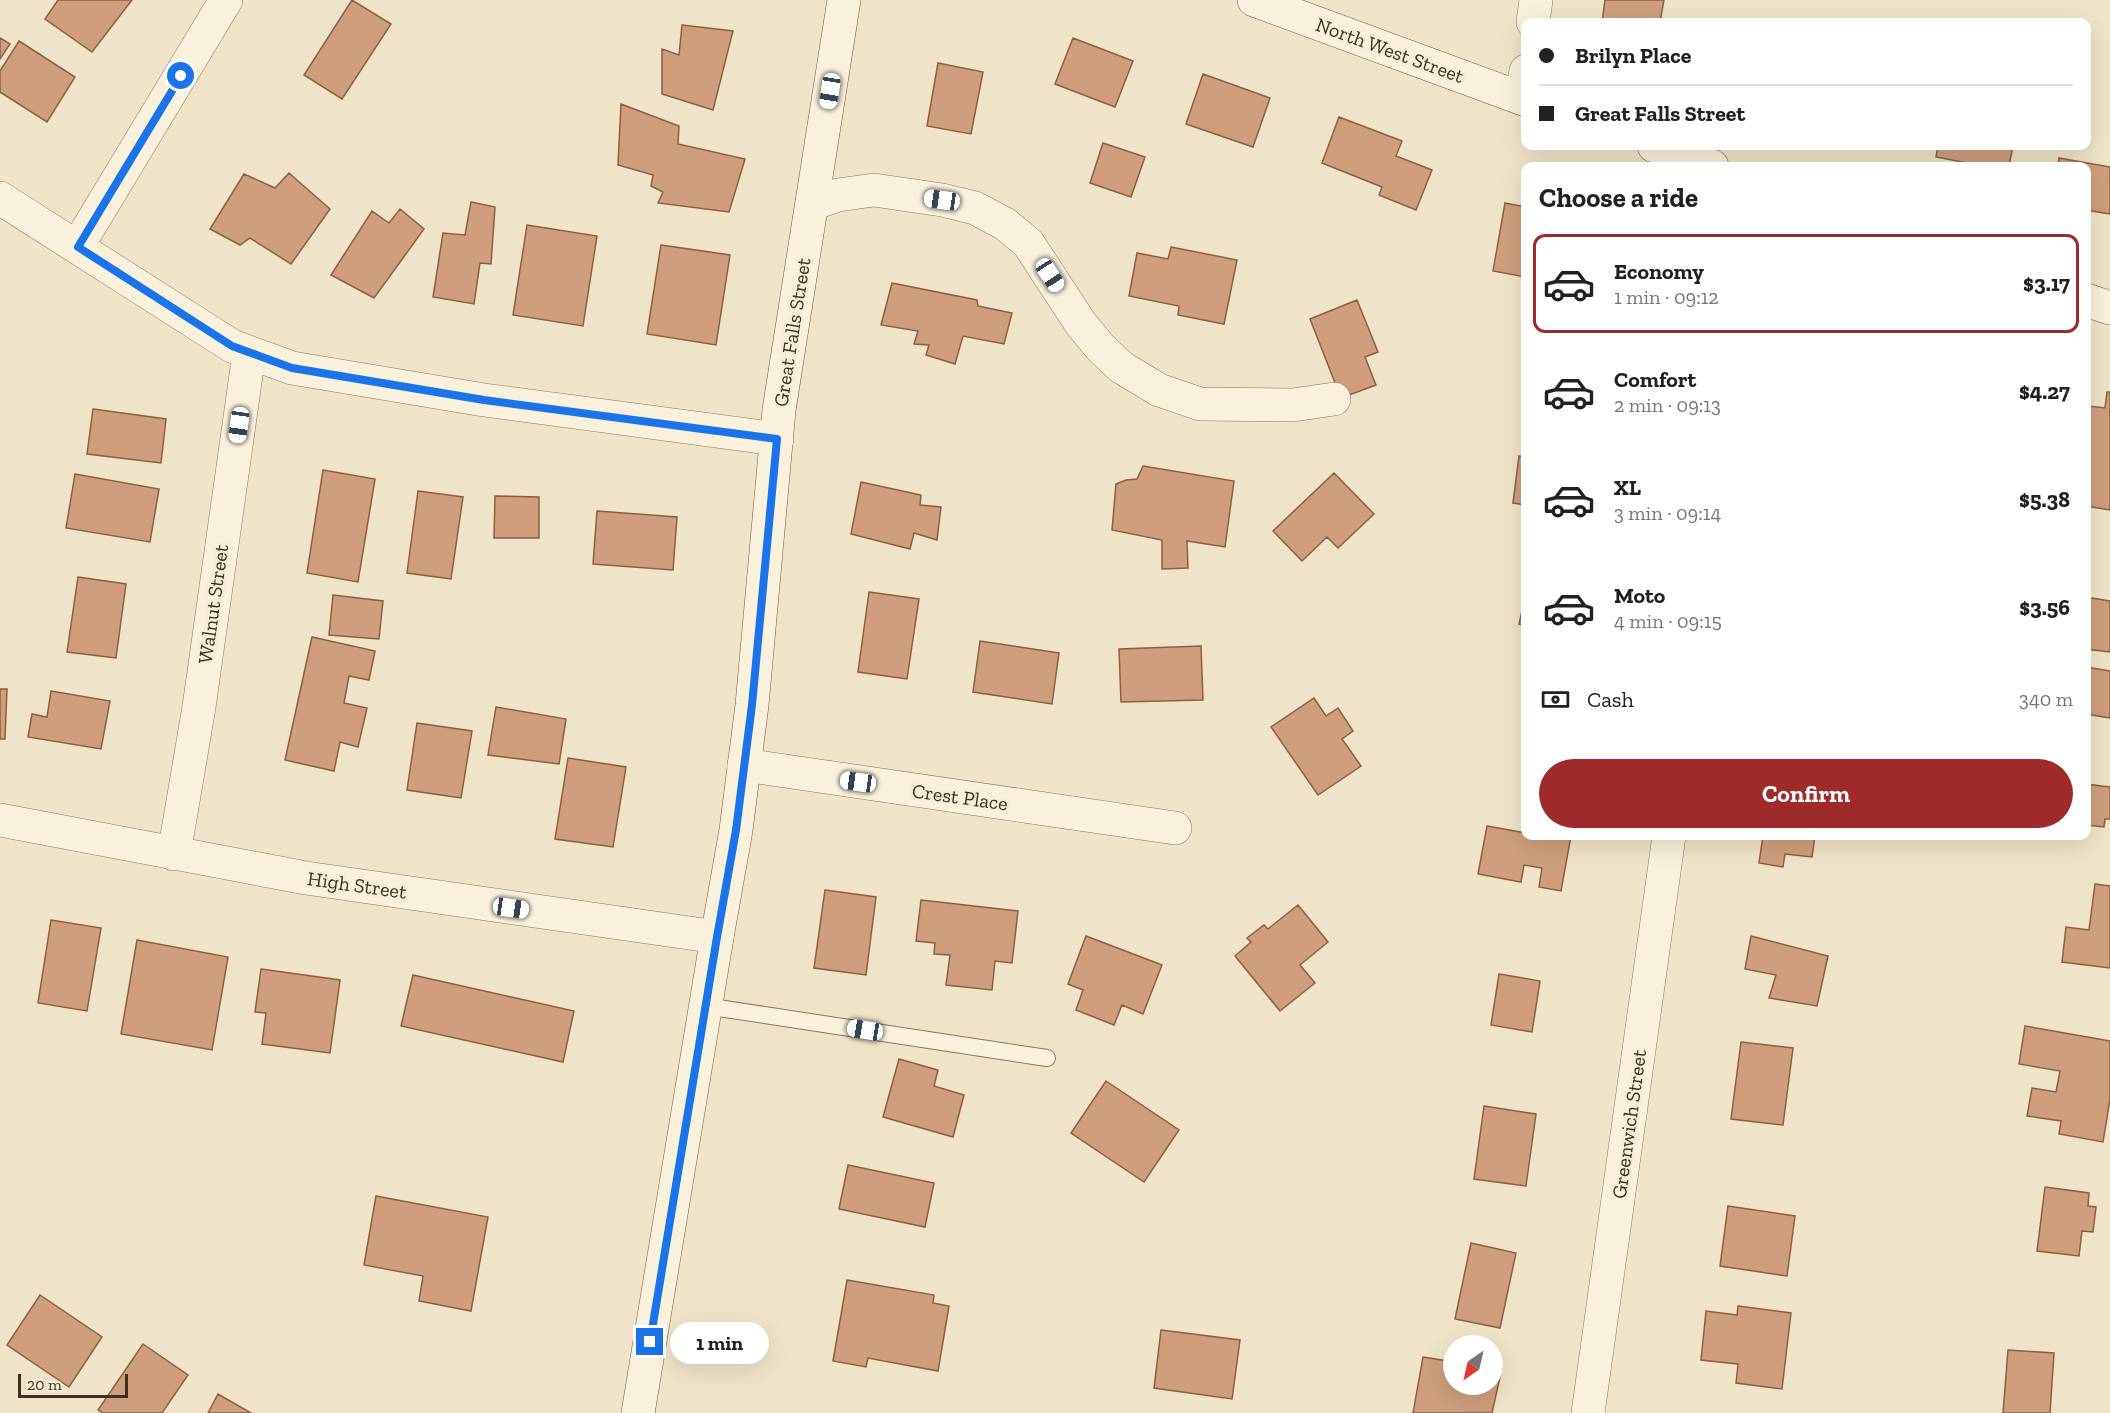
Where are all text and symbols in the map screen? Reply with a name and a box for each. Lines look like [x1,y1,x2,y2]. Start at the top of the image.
street label: North West Street [1313,12,1468,88]
text: Brilyn Place [1575,42,1691,69]
route start [167,62,194,89]
car [818,72,842,110]
text: Great Falls Street [1575,100,1745,127]
text: Choose a ride [1539,182,1698,214]
car [923,189,961,211]
street label: Great Falls Street [768,255,816,408]
car [1033,255,1067,295]
icon: car [1542,257,1596,311]
text: Economy [1614,258,1704,285]
text: $3.17 [2023,270,2070,297]
text: 1 min · 09:12 [1614,285,1719,309]
icon: car [1542,365,1596,419]
text: Comfort [1614,366,1696,393]
text: $4.27 [2019,378,2070,405]
text: 2 min · 09:13 [1614,393,1721,417]
car [228,406,250,444]
icon: car [1542,473,1596,527]
text: XL [1614,474,1641,501]
text: $5.38 [2019,486,2070,513]
text: 3 min · 09:14 [1614,501,1721,525]
street label: Walnut Street [193,542,233,665]
icon: car [1542,581,1596,635]
text: Moto [1614,582,1665,609]
text: $3.56 [2019,594,2070,621]
text: 4 min · 09:15 [1614,609,1722,633]
icon: cash [1539,683,1572,716]
text: Cash [1587,686,1634,713]
text: 340 m [2019,687,2073,711]
button: Confirm [1539,759,2073,828]
car [839,771,877,793]
street label: Crest Place [911,778,1009,816]
street label: High Street [306,866,409,904]
car [492,897,530,919]
car [846,1018,884,1042]
street label: Greenwich Street [1607,1047,1651,1200]
callout: 1 min [671,1321,770,1363]
route end [636,1328,663,1355]
text: 1 min [696,1331,743,1355]
north arrow [1443,1335,1503,1395]
map controls [1443,1335,1503,1395]
scale bar [18,1371,128,1398]
text: 20 m [27,1375,62,1394]

